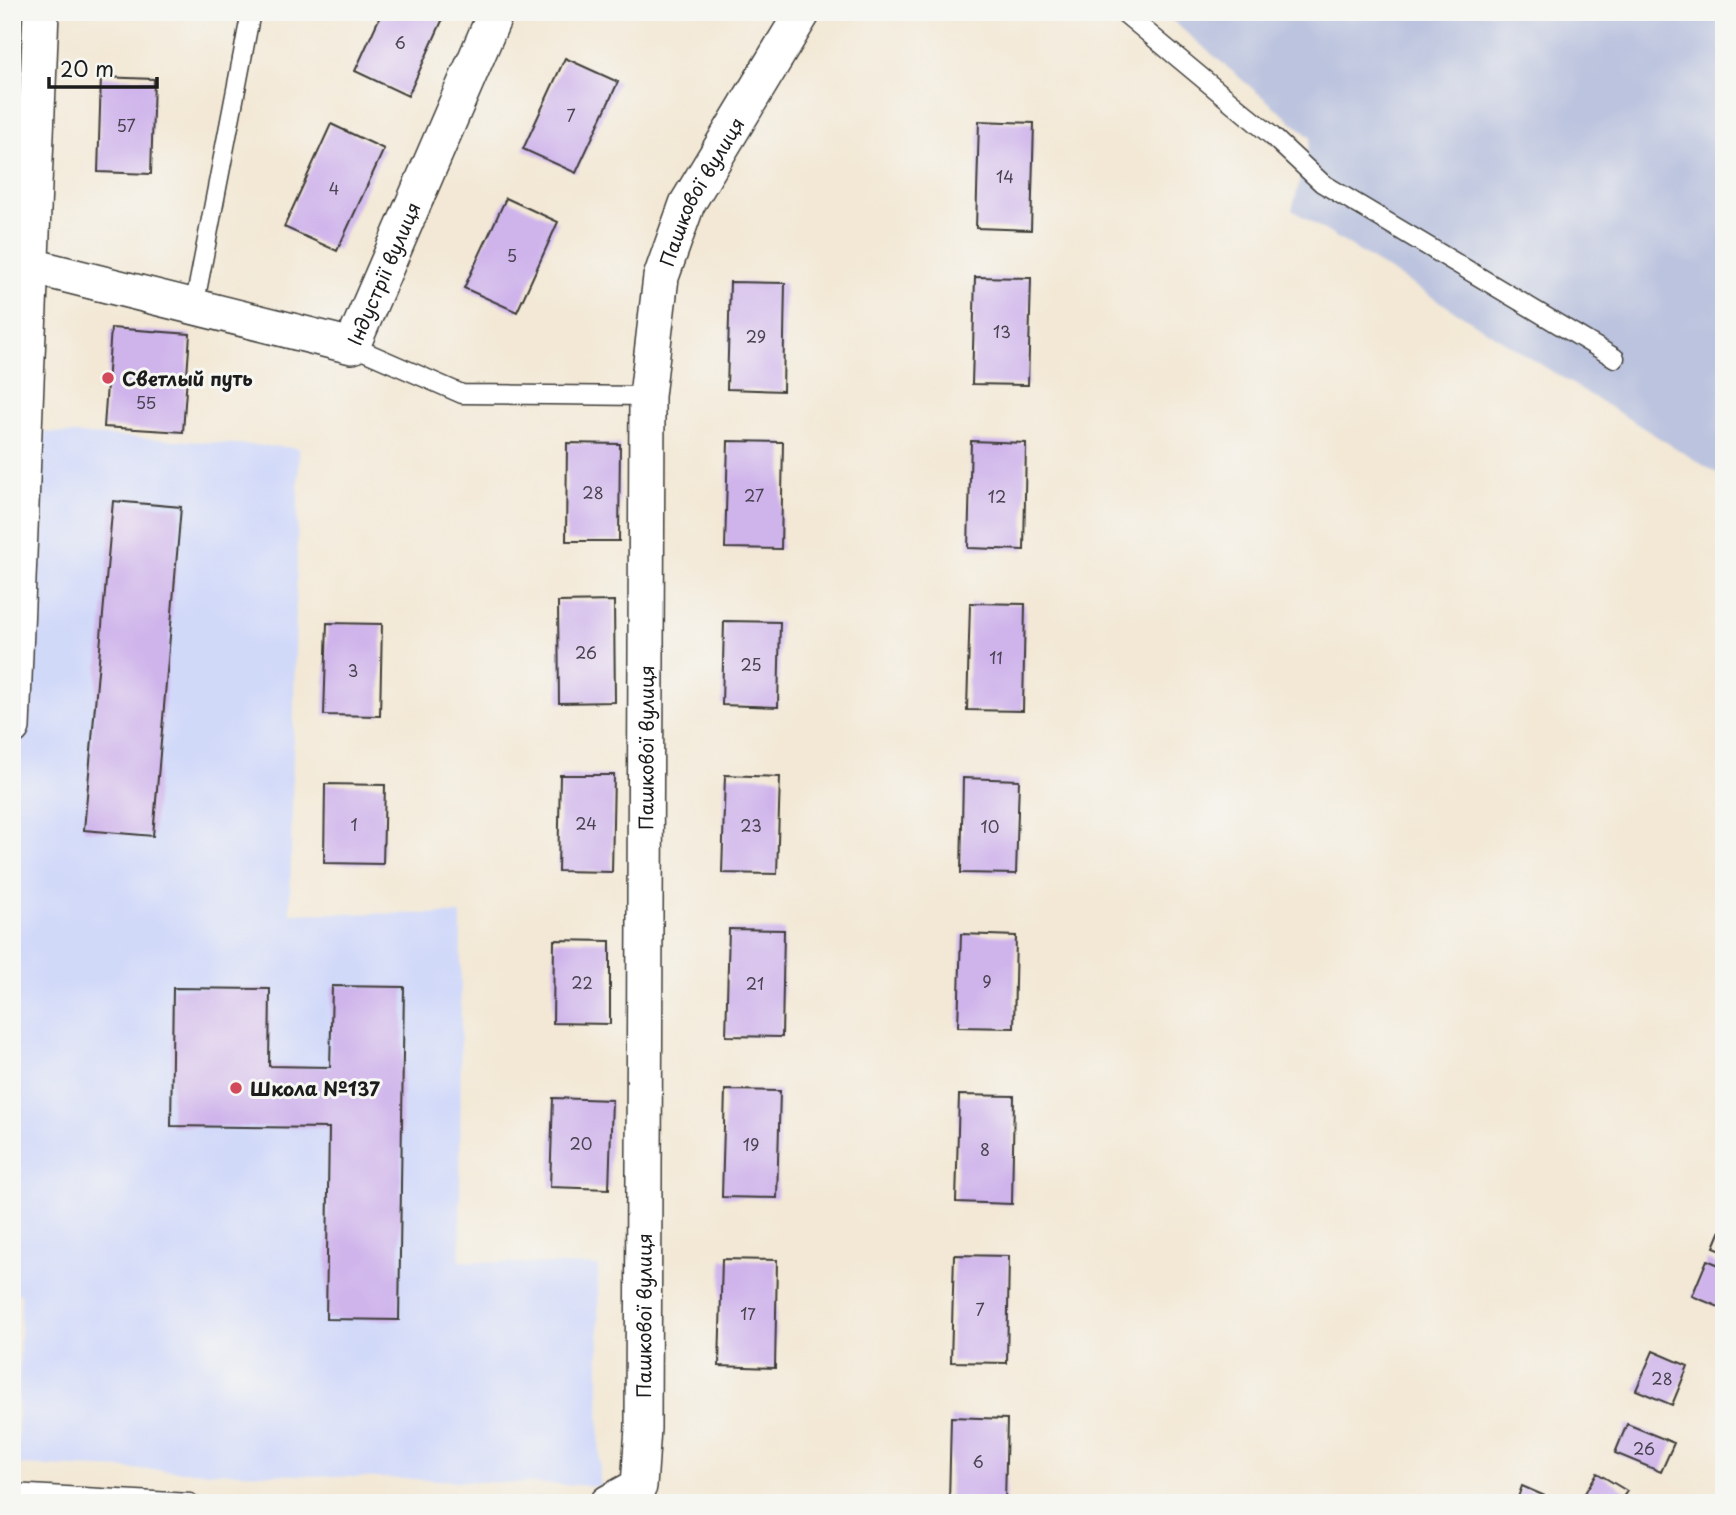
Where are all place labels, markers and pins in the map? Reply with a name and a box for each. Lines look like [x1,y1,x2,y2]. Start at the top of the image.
place label: Светлый путь [122,364,253,392]
marker: Светлый путь [100,370,116,386]
place label: Школа №137 [250,1074,380,1102]
marker: Школа №137 [228,1080,244,1096]

